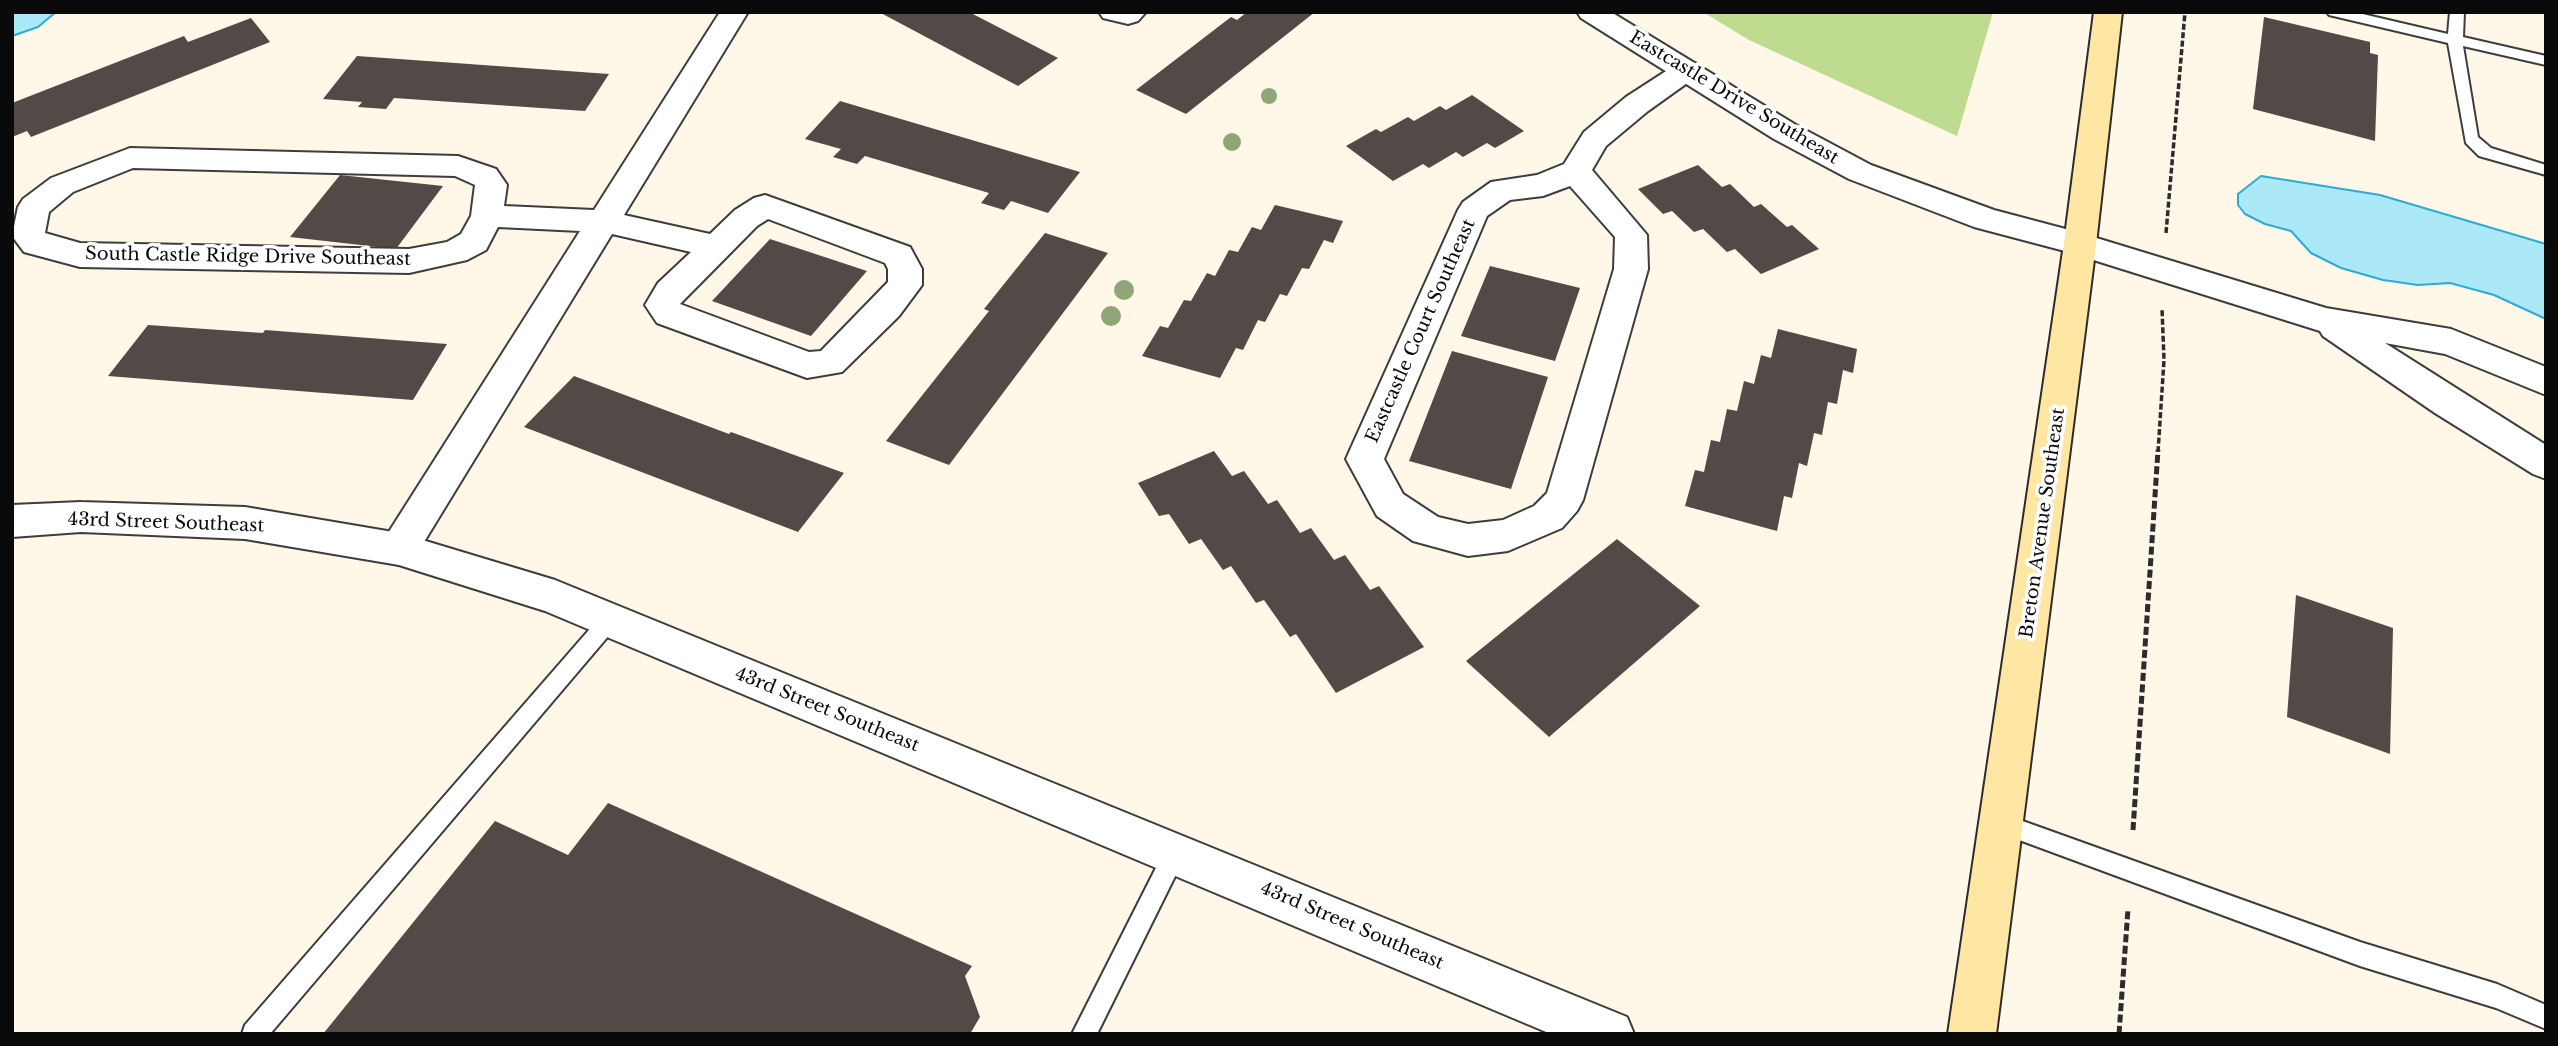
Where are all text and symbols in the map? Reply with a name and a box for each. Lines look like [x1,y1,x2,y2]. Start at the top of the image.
street label: Eastcastle Drive Southeast [1625,27,1843,169]
street label: Eastcastle Court Southeast [1362,216,1480,446]
street label: South Castle Ridge Drive Southeast [85,243,411,271]
street label: Breton Avenue Southeast [2016,407,2070,639]
street label: 43rd Street Southeast [67,509,265,537]
street label: 43rd Street Southeast [732,663,922,757]
street label: 43rd Street Southeast [1257,878,1447,974]

